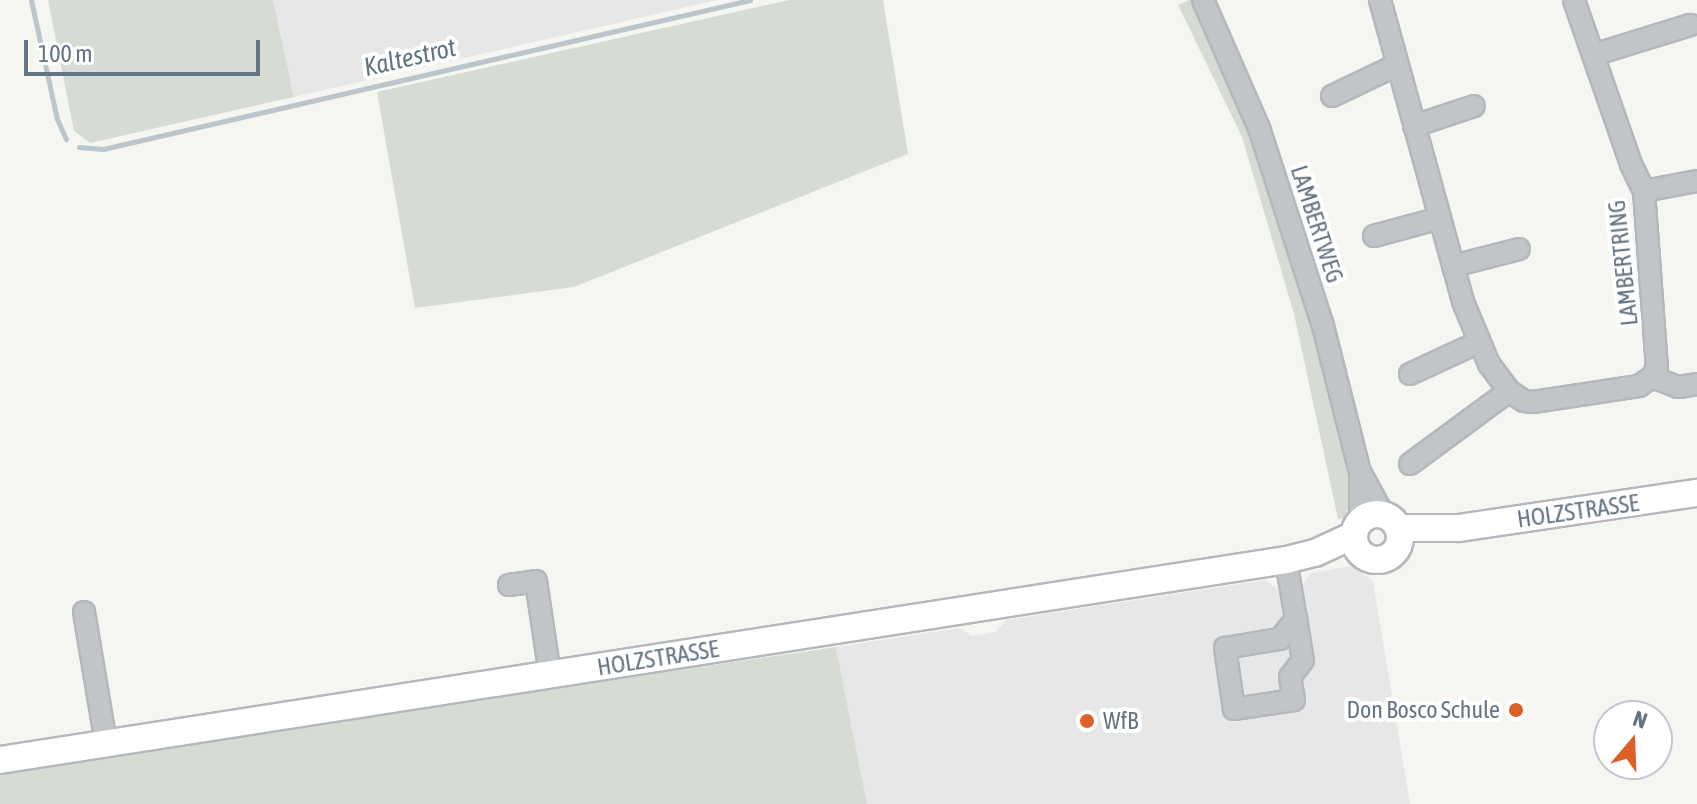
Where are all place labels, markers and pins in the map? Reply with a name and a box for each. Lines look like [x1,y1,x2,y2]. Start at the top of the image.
place label: Don Bosco Schule [1347,696,1500,724]
marker: Don Bosco Schule [1507,701,1525,719]
place label: WfB [1103,707,1138,735]
marker: WfB [1078,712,1096,730]

